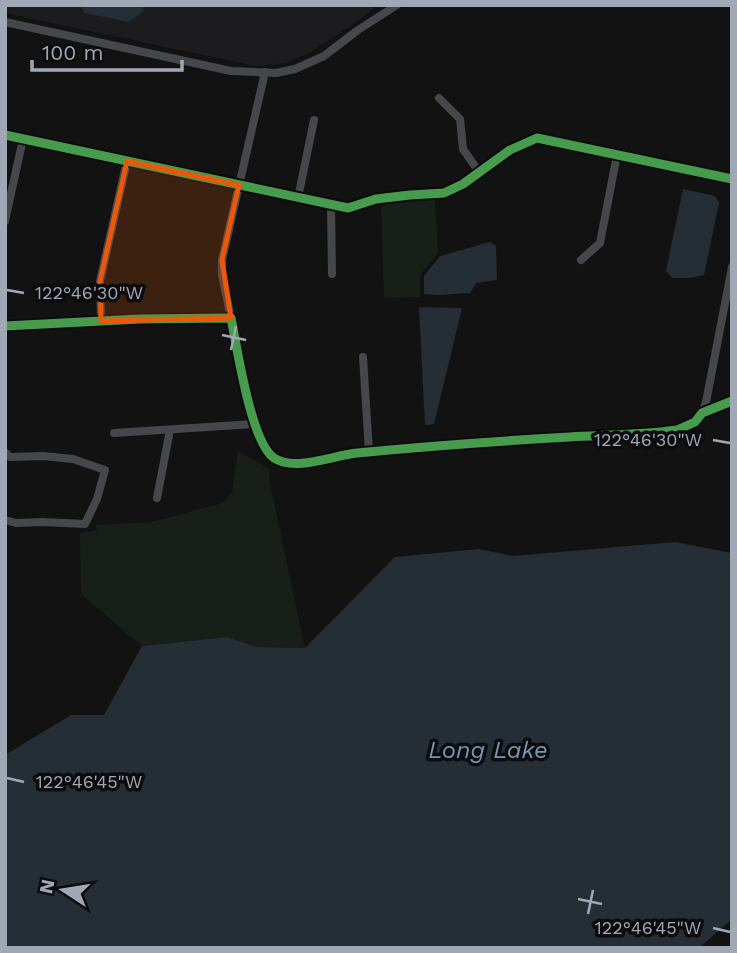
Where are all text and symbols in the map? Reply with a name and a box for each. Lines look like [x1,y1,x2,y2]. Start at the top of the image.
scale bar [32,28,182,72]
text: 100 m [42,40,104,65]
text: 122°46'30"W [35,282,143,303]
text: 122°46'30"W [594,429,702,450]
water label: Long Lake [428,736,548,764]
text: 122°46'45"W [36,771,142,792]
north arrow [28,855,98,925]
text: N [34,877,60,896]
text: 122°46'45"W [595,917,701,938]

